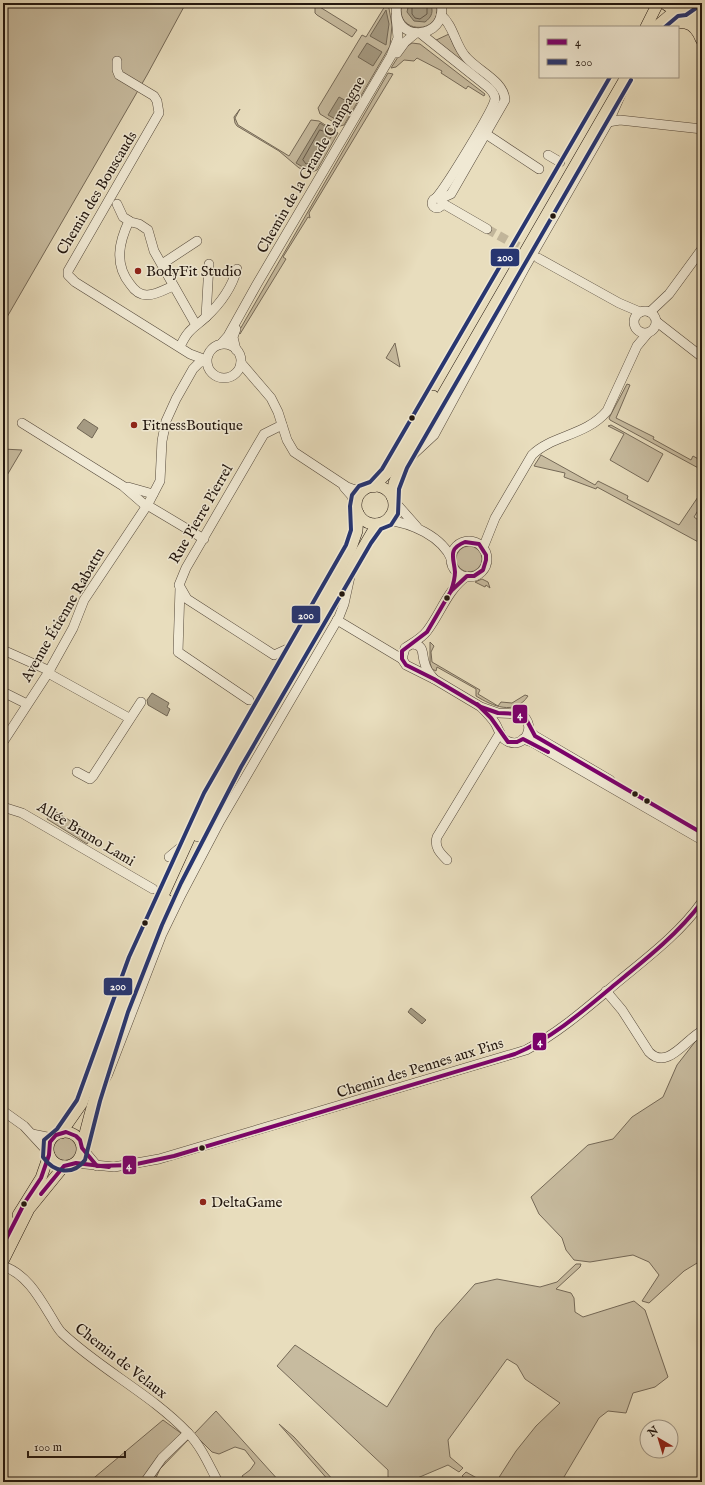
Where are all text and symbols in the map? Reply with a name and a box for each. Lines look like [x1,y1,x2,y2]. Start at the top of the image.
legend [539,26,679,78]
text: 4 [575,35,581,50]
text: 200 [575,55,593,70]
street label: Chemin de la Grande Campagne [253,73,370,257]
street label: Chemin des Bouscauds [53,128,141,258]
unlabelled marker [548,211,558,221]
line badge: 200 [490,248,520,267]
text: 200 [497,251,514,265]
place label: BodyFit Studio [146,262,242,281]
marker: BodyFit Studio [133,266,143,276]
unlabelled marker [407,413,417,423]
place label: FitnessBoutique [142,416,243,435]
marker: FitnessBoutique [129,420,139,430]
street label: Rue Pierre Pierrel [165,460,238,567]
street label: Avenue Étienne Rabattu [16,544,109,686]
unlabelled marker [337,589,347,599]
unlabelled marker [442,593,452,603]
line badge: 200 [291,605,321,624]
text: 200 [298,609,315,623]
line badge: 4 [512,704,528,724]
text: 4 [516,708,523,722]
unlabelled marker [630,789,640,799]
unlabelled marker [642,796,652,806]
street label: Allée Bruno Lami [33,797,138,871]
unlabelled marker [140,918,150,928]
line badge: 200 [103,977,133,996]
text: 200 [110,980,127,994]
line badge: 4 [532,1032,547,1051]
street label: Chemin des Pennes aux Pins [334,1034,506,1102]
text: 4 [536,1035,543,1049]
unlabelled marker [197,1143,207,1153]
line badge: 4 [122,1155,137,1175]
text: 4 [125,1159,132,1173]
place label: DeltaGame [211,1193,283,1212]
marker: DeltaGame [198,1197,208,1207]
unlabelled marker [19,1199,29,1209]
street label: Chemin de Velaux [71,1319,172,1403]
north arrow [639,1419,679,1459]
text: N [645,1423,662,1441]
scale bar [28,1433,125,1459]
text: 100 m [34,1440,62,1455]

